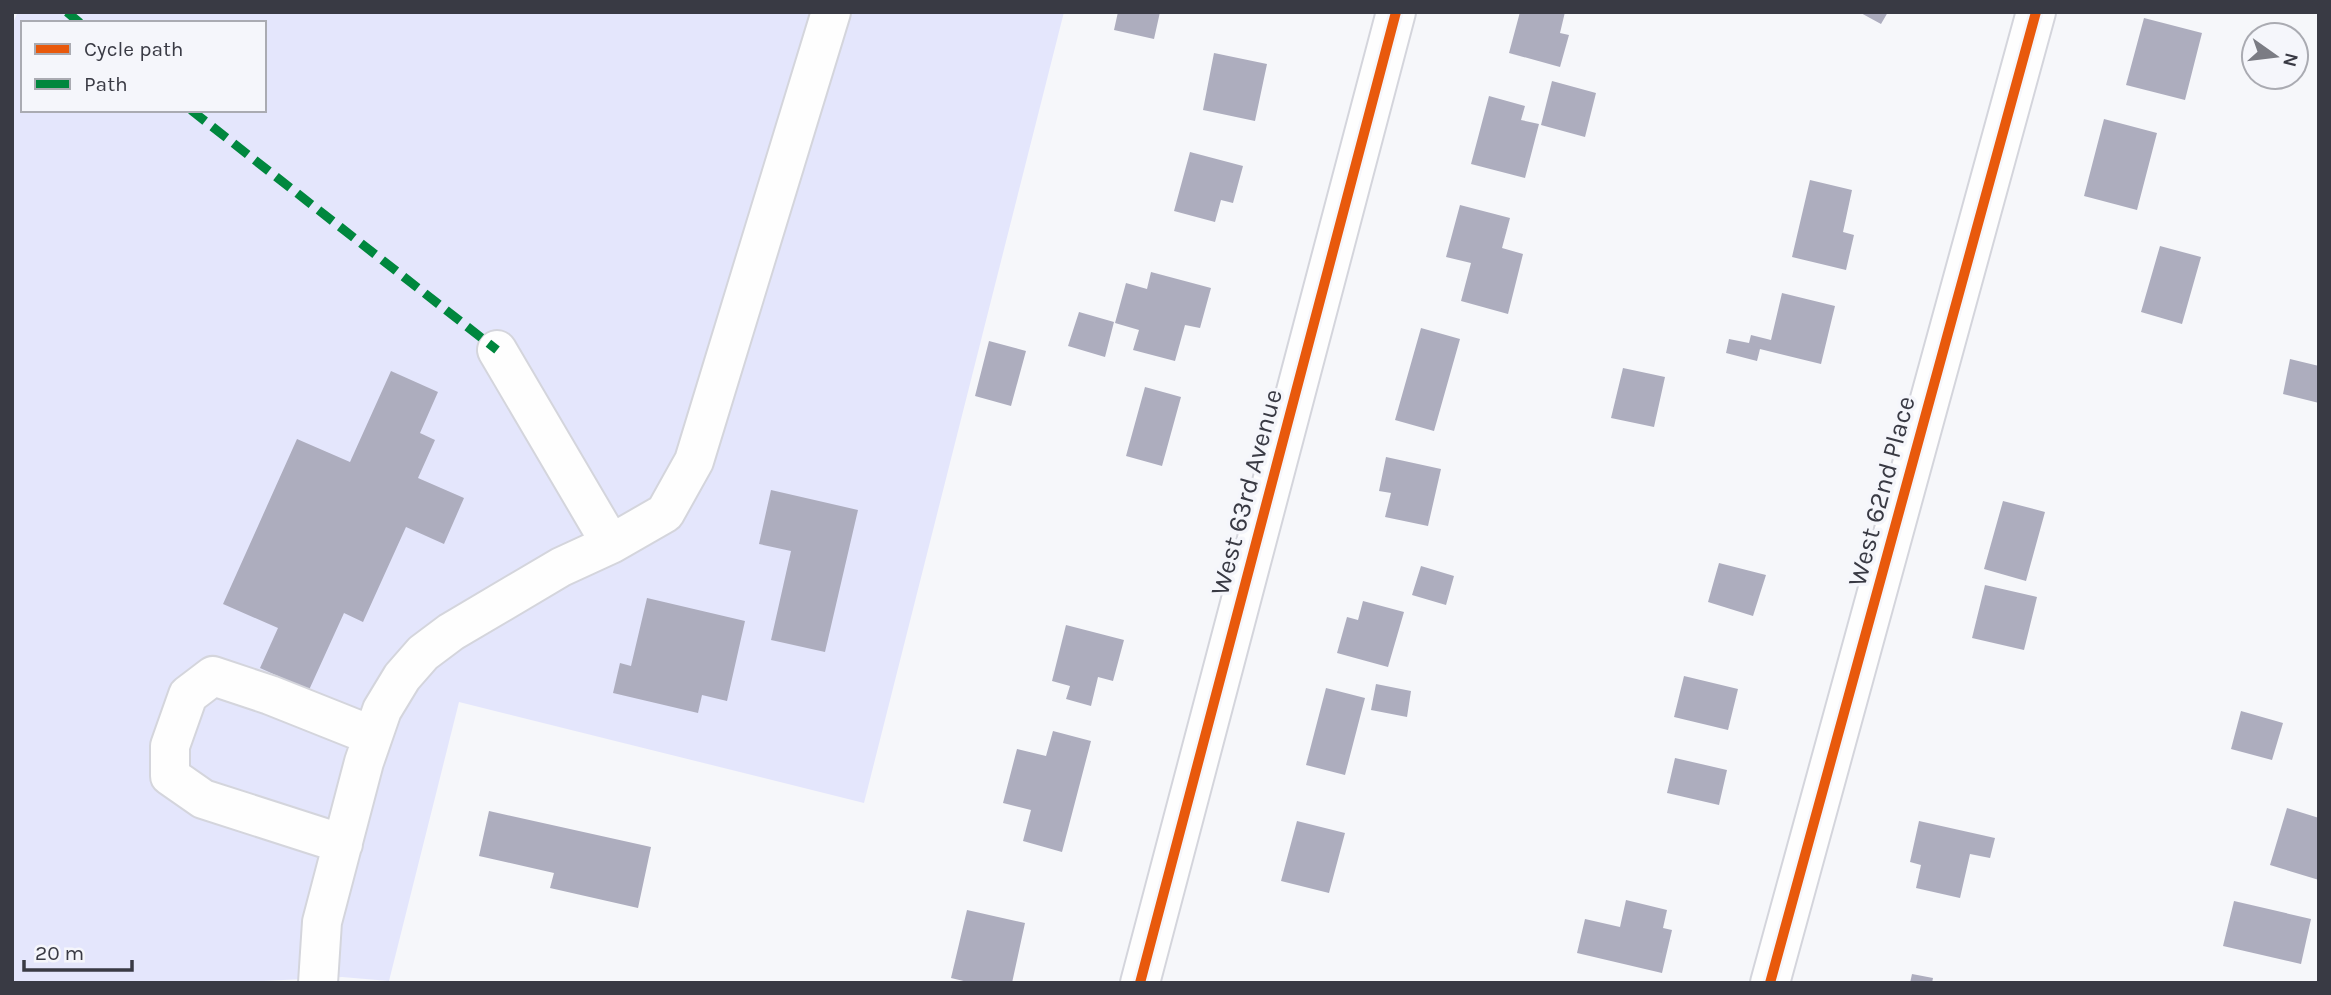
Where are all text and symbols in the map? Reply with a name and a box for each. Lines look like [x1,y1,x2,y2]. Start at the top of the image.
legend [21,21,266,112]
north arrow [2240,21,2310,91]
text: Cycle path [84,37,184,61]
text: N [2278,51,2303,69]
text: Path [84,72,128,96]
street label: West 63rd Avenue [1204,386,1289,599]
street label: West 62nd Place [1841,393,1922,589]
scale bar [24,928,133,972]
text: 20 m [35,941,84,965]

